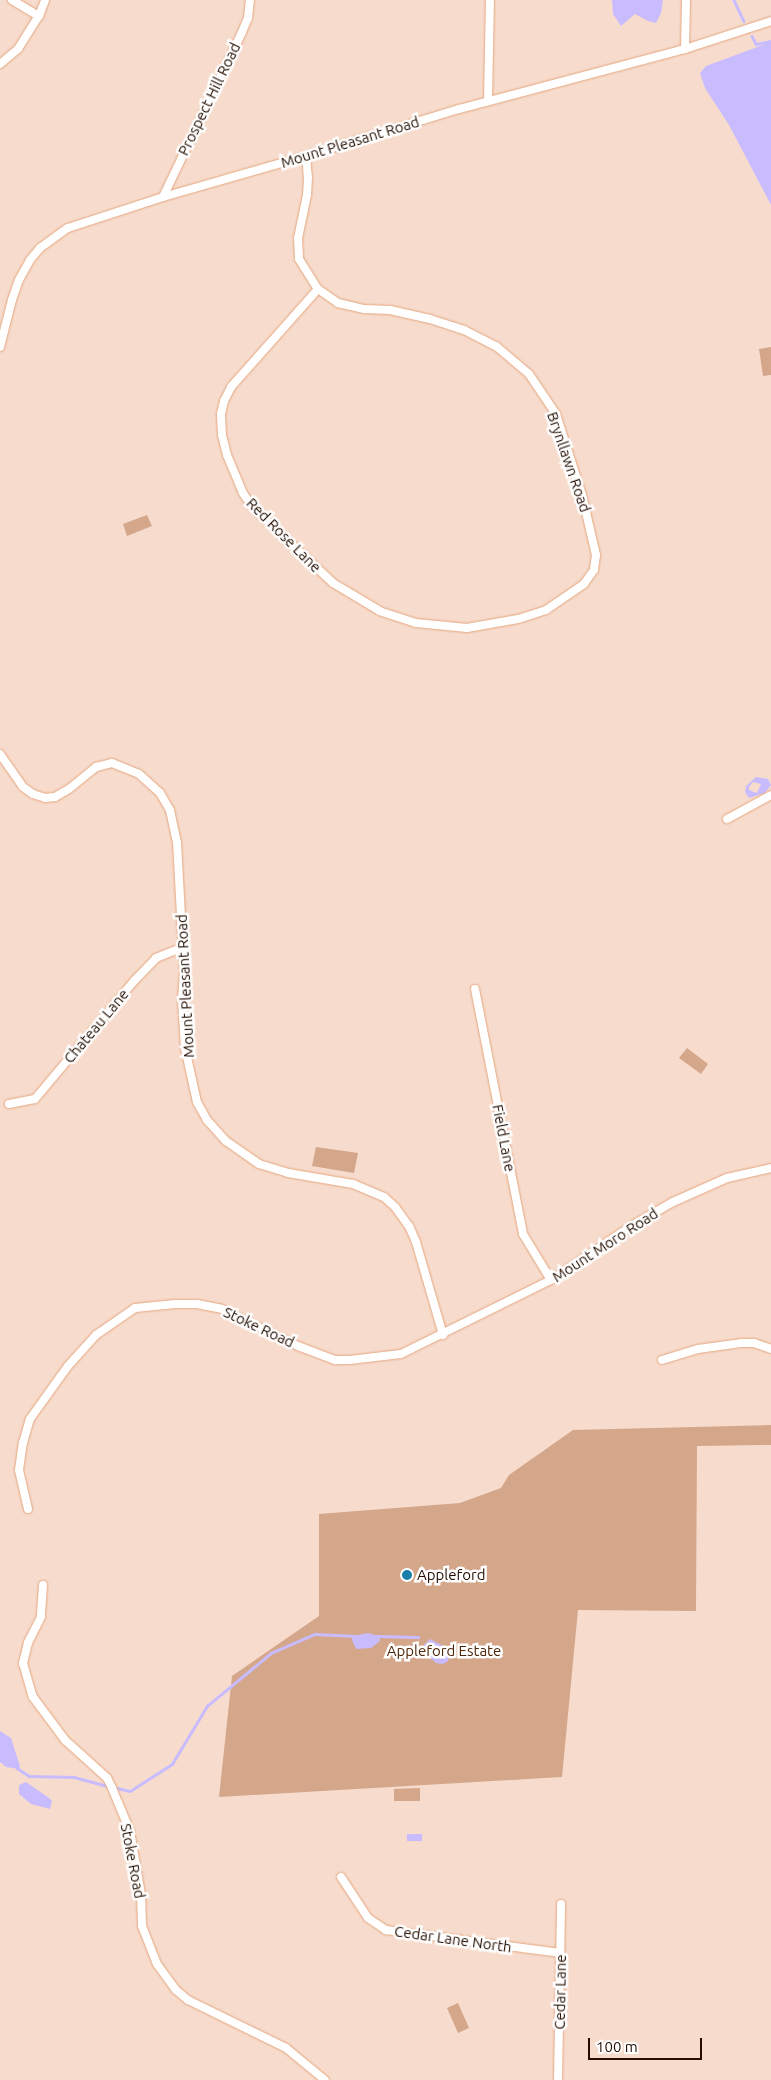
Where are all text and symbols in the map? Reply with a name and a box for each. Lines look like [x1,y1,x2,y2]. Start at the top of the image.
street label: Prospect Hill Road [174,40,244,158]
street label: Mount Pleasant Road [279,112,421,172]
street label: Brynllawn Road [543,409,595,515]
street label: Red Rose Lane [243,494,325,576]
street label: Mount Pleasant Road [172,914,198,1058]
street label: Chateau Lane [60,985,132,1067]
street label: Field Lane [489,1103,519,1173]
street label: Mount Moro Road [549,1204,661,1286]
street label: Stoke Road [221,1303,297,1351]
place label: Appleford [417,1566,485,1584]
marker: Appleford [401,1569,413,1581]
park label: Appleford Estate [387,1642,501,1660]
street label: Stoke Road [117,1822,149,1900]
street label: Cedar Lane North [393,1922,513,1956]
street label: Cedar Lane [550,1954,570,2030]
scale bar [591,2028,705,2060]
text: 100 m [596,2038,638,2055]

